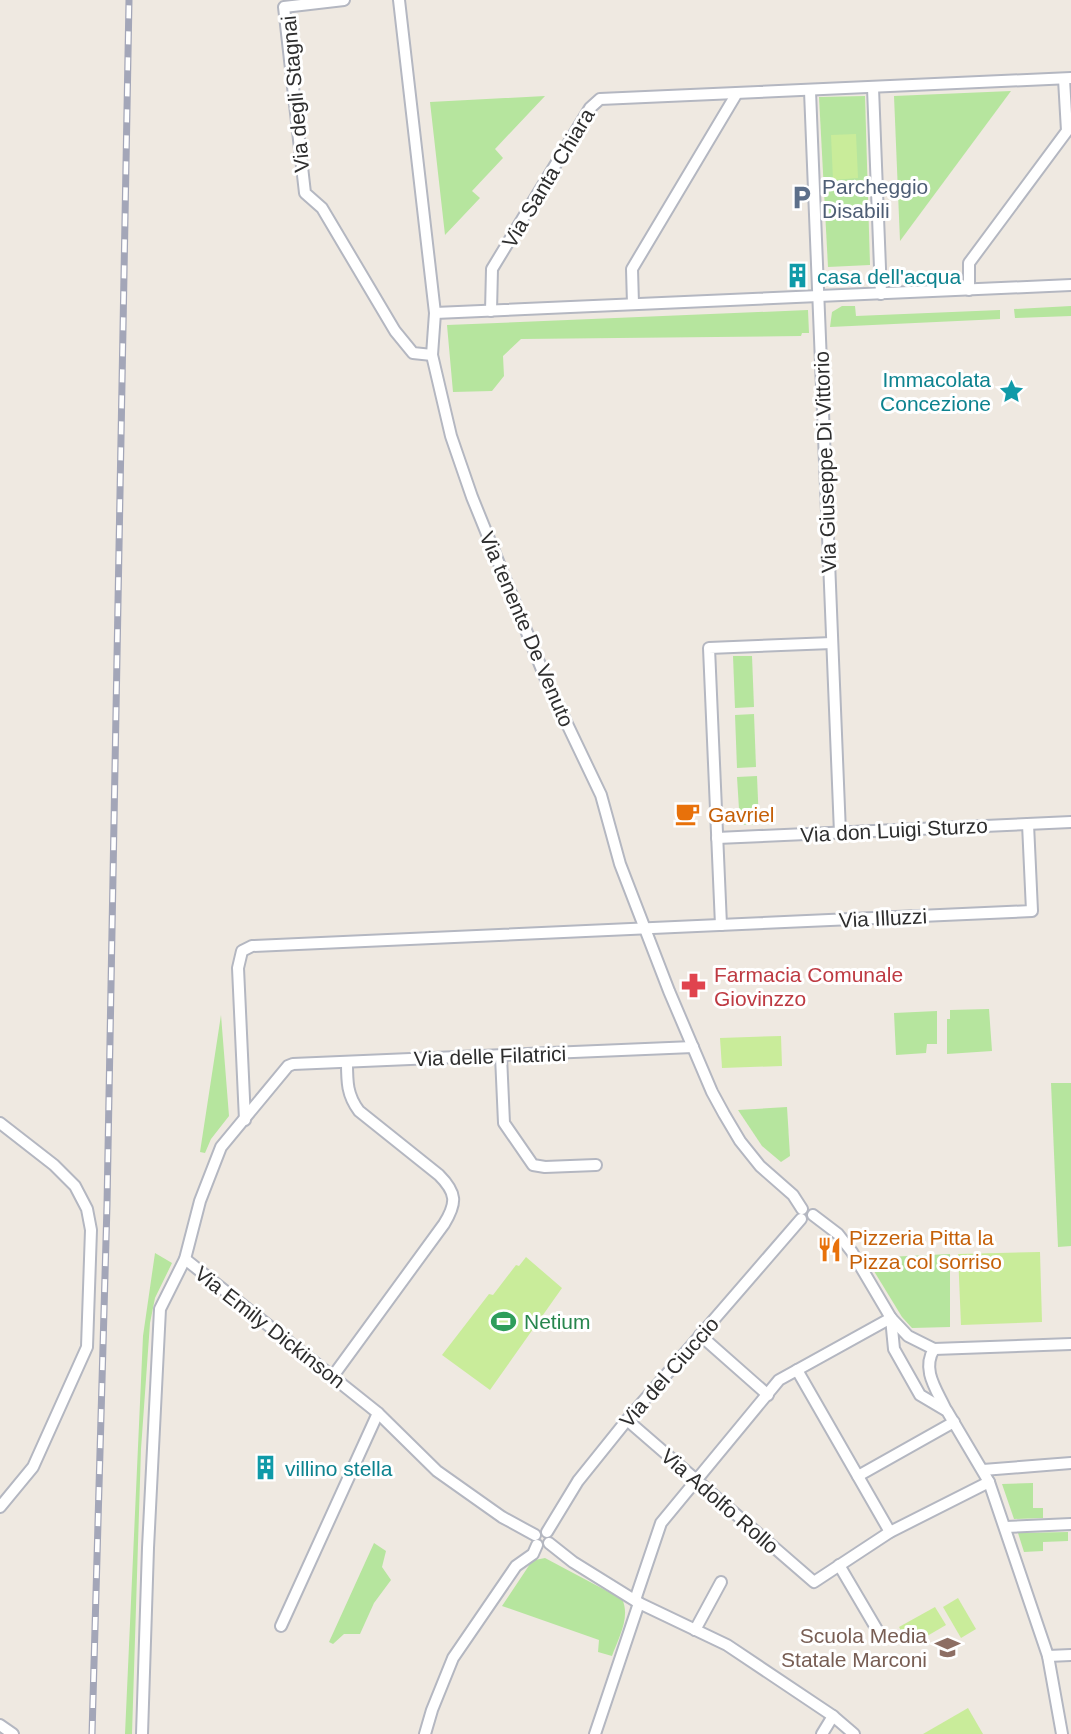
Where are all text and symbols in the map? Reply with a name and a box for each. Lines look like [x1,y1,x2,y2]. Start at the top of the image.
street label: Via degli Stagnai [277,15,313,173]
street label: Via Santa Chiara [497,104,599,252]
place label: Parcheggio Disabili [822,175,928,222]
parking icon: Parcheggio Disabili [788,184,816,212]
building icon: casa dell'acqua [783,262,811,290]
place label: casa dell'acqua [817,265,961,288]
street label: Via Giuseppe Di Vittorio [810,351,840,573]
place label: Immacolata Concezione [880,368,991,415]
place icon: Immacolata Concezione [997,377,1025,405]
street label: Via tenente De Venuto [475,528,579,730]
cafe icon: Gavriel [674,800,702,828]
place label: Gavriel [708,803,775,826]
street label: Via don Luigi Sturzo [800,814,988,846]
street label: Via Illuzzi [838,904,928,932]
place label: Farmacia Comunale Giovinzzo [714,963,903,1010]
pharmacy icon: Farmacia Comunale Giovinzzo [680,972,708,1000]
street label: Via delle Filatrici [413,1042,567,1070]
place label: Pizzeria Pitta la Pizza col sorriso [849,1226,1002,1273]
restaurant icon: Pizzeria Pitta la Pizza col sorriso [815,1235,843,1263]
street label: Via Emily Dickinson [190,1261,350,1393]
sports icon: Netium [490,1307,518,1335]
place label: Netium [524,1310,591,1333]
street label: Via del Ciuccio [615,1312,723,1432]
street label: Via Adolfo Rollo [657,1444,783,1558]
building icon: villino stella [251,1454,279,1482]
place label: villino stella [285,1457,393,1480]
place label: Scuola Media Statale Marconi [781,1624,927,1671]
school or university icon: Scuola Media Statale Marconi [933,1633,961,1661]

